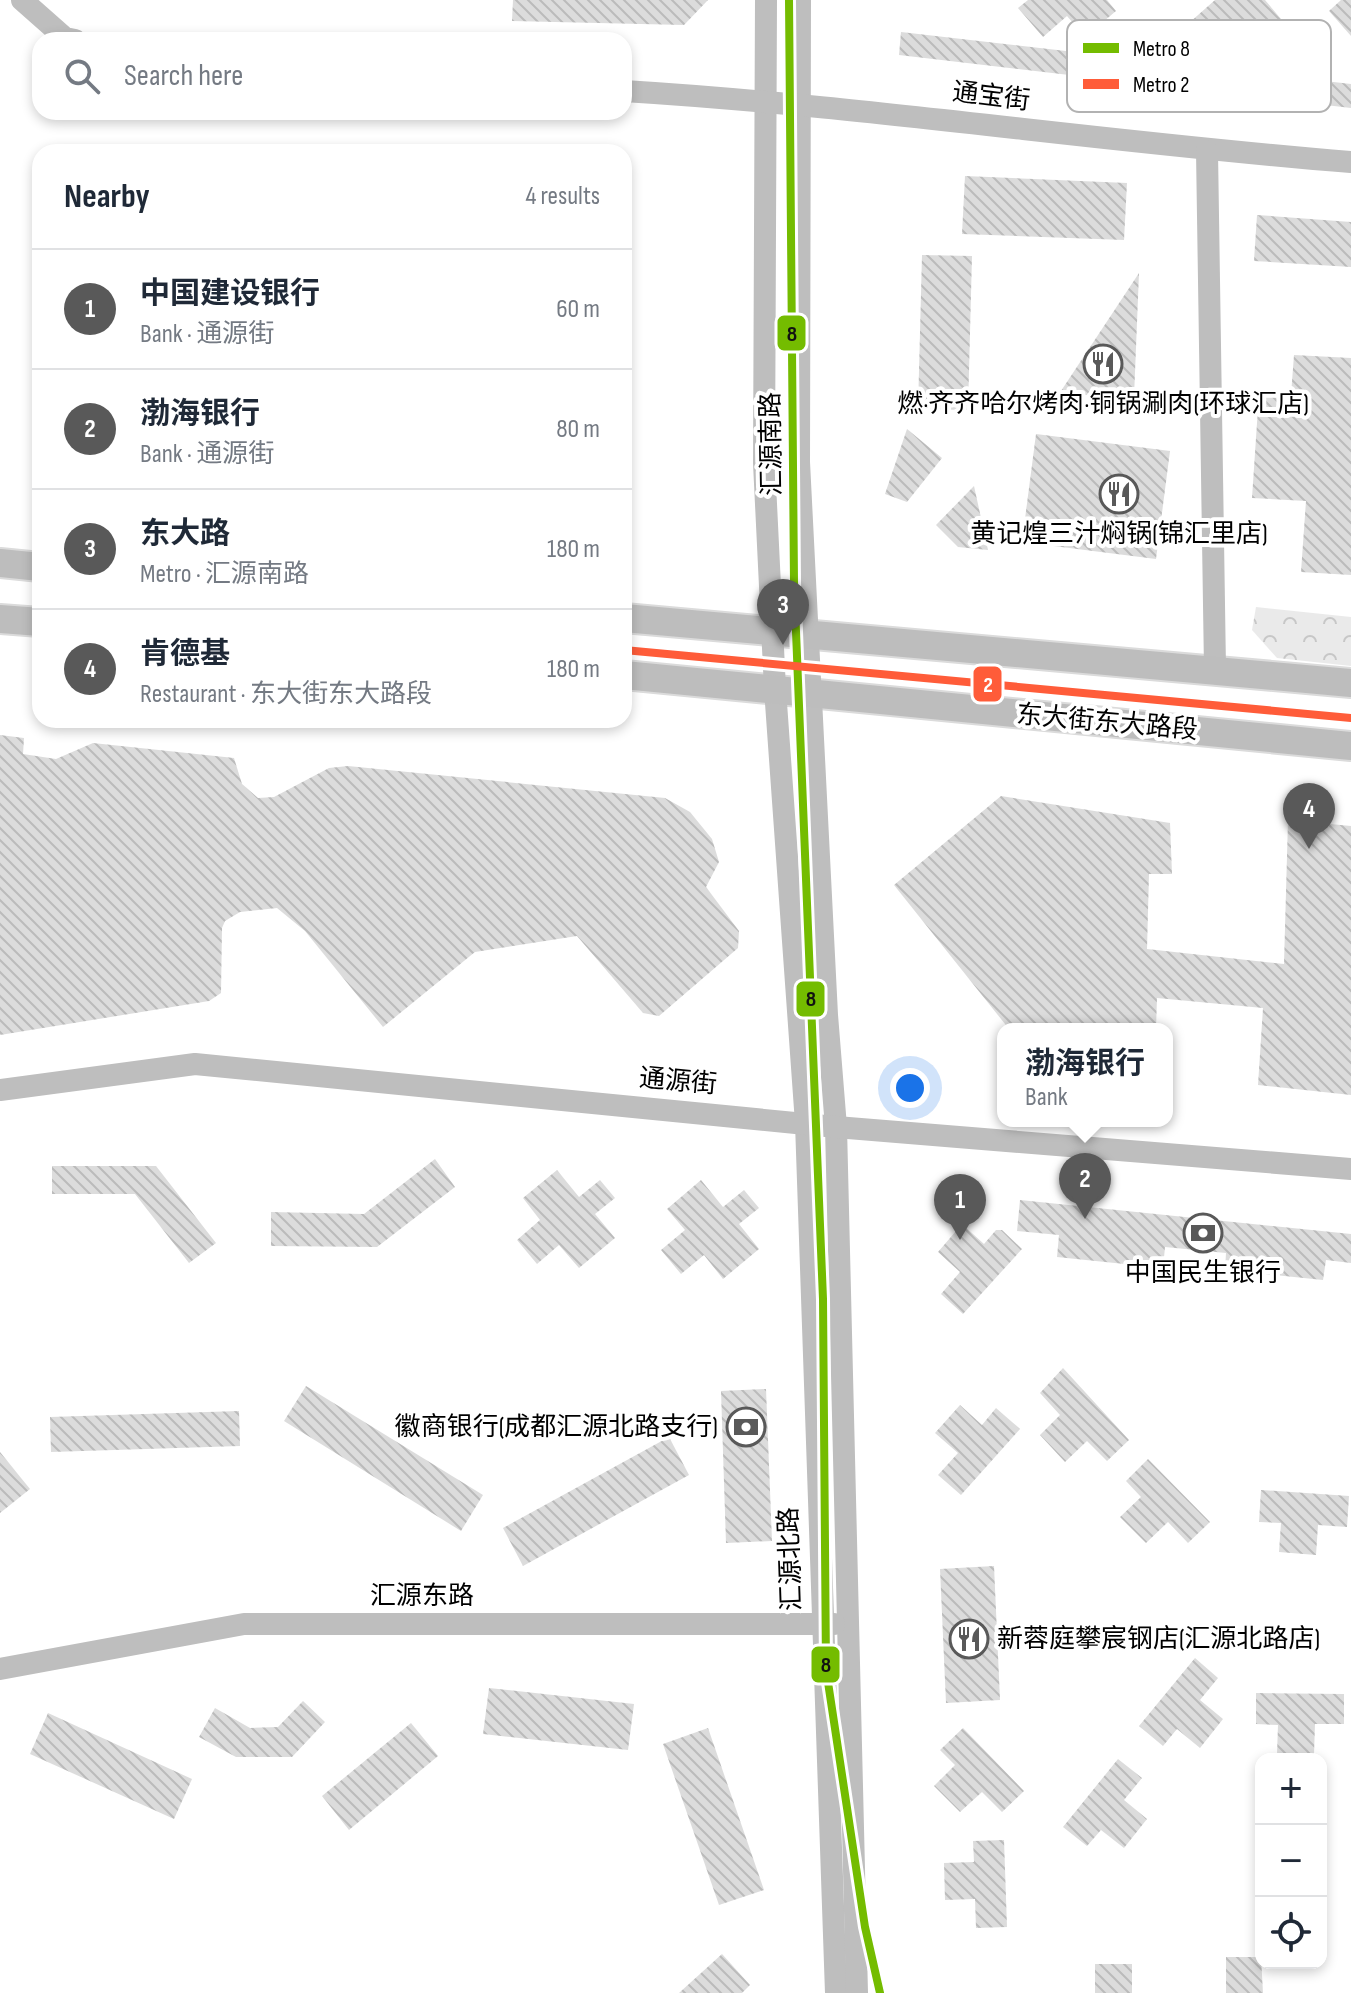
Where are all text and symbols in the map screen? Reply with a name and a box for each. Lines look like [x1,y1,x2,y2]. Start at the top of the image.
legend [1067,20,1331,112]
search box [32,32,632,120]
text: Metro 8 [1133,36,1190,63]
icon: search [60,54,104,98]
text: Search here [124,58,243,94]
text: Metro 2 [1133,72,1189,99]
street label: 通宝街 [950,77,1032,117]
text: Nearby [64,176,150,217]
text: 4 results [525,181,600,212]
text: 中国建设银行 [140,276,320,312]
text: 1 [85,294,95,325]
text: 60 m [556,294,600,325]
line badge: 8 [776,314,807,352]
text: Bank · 通源街 [140,319,274,350]
text: 8 [787,321,797,348]
restaurant icon: 燃·齐齐哈尔烤肉·铜锅涮肉(环球汇店) [1082,343,1124,385]
place label: 燃·齐齐哈尔烤肉·铜锅涮肉(环球汇店) [897,389,1309,420]
street label: 汇源南路 [756,392,788,496]
text: 渤海银行 [140,396,260,432]
text: 2 [84,414,96,445]
text: 80 m [556,414,600,445]
text: Bank · 通源街 [140,439,274,470]
restaurant icon: 黄记煌三汁焖锅(锦汇里店) [1098,473,1140,515]
text: 东大路 [140,516,230,552]
place label: 黄记煌三汁焖锅(锦汇里店) [970,519,1268,550]
text: 3 [84,534,96,565]
text: 180 m [547,534,600,565]
text: Metro · 汇源南路 [140,559,309,590]
pin: 3 [757,579,809,645]
text: 肯德基 [140,636,230,672]
text: 4 [84,654,96,685]
text: 180 m [547,654,600,685]
line badge: 2 [972,665,1003,703]
text: 2 [983,672,993,699]
text: Restaurant · 东大街东大路段 [140,679,432,710]
street label: 东大街东大路段 [1015,700,1199,746]
pin: 4 [1283,783,1335,849]
line badge: 8 [795,980,826,1018]
text: 8 [806,986,816,1013]
popup [997,1023,1173,1127]
text: 渤海银行 [1025,1046,1145,1082]
street label: 通源街 [638,1063,718,1101]
your location [890,1068,930,1108]
text: Bank [1025,1082,1068,1113]
pin: 2 [1059,1153,1111,1219]
pin: 1 [934,1174,986,1240]
bank icon: 中国民生银行 [1182,1212,1224,1254]
place label: 中国民生银行 [1125,1258,1281,1289]
bank icon: 徽商银行(成都汇源北路支行) [725,1406,767,1448]
place label: 徽商银行(成都汇源北路支行) [395,1412,718,1443]
street label: 汇源北路 [774,1506,808,1612]
street label: 汇源东路 [370,1581,474,1612]
restaurant icon: 新蓉庭攀宸钢店(汇源北路店) [948,1618,990,1660]
place label: 新蓉庭攀宸钢店(汇源北路店) [997,1624,1320,1655]
line badge: 8 [810,1645,841,1684]
text: 8 [821,1652,831,1679]
map controls [1255,1753,1327,1969]
button: + [1255,1753,1327,1825]
button: − [1255,1825,1327,1897]
button: locate [1255,1897,1327,1969]

